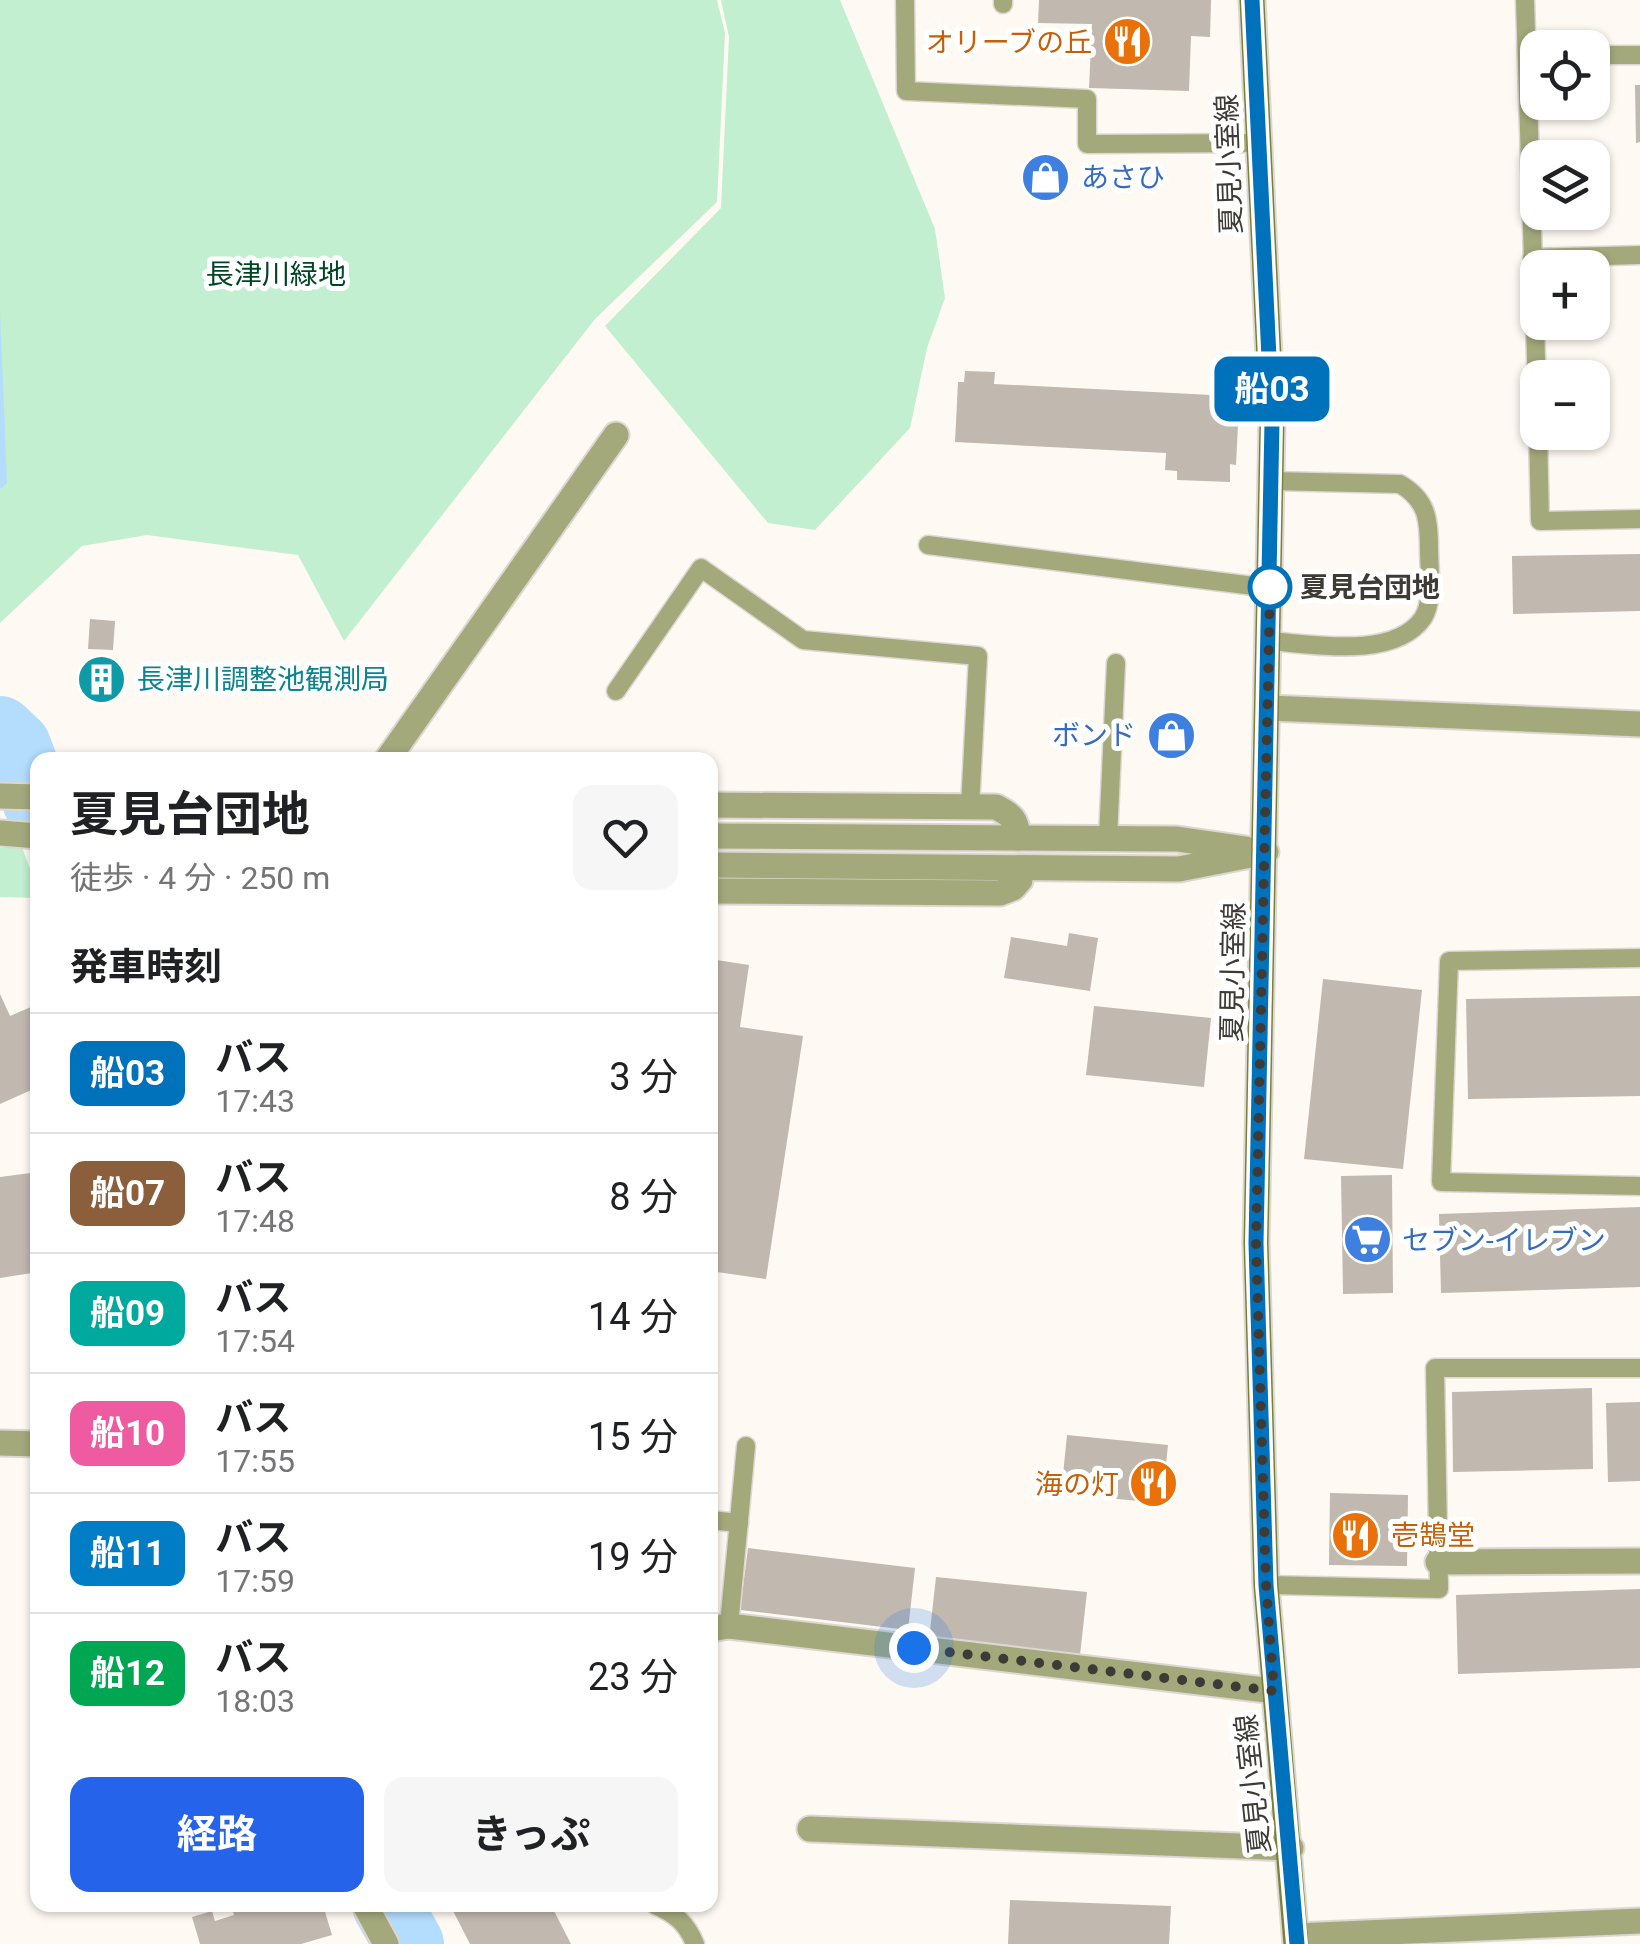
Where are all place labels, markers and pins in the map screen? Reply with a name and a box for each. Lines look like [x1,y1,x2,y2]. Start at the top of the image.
restaurant icon: オリーブの丘 [1101,16,1153,68]
place label: オリーブの丘 [926,26,1092,59]
shop icon: あさひ [1020,151,1072,203]
place label: あさひ [1081,161,1165,194]
marker: 夏見台団地 [1249,566,1291,608]
place label: 夏見台団地 [1300,571,1440,604]
building icon: 長津川調整池観測局 [76,653,128,705]
place label: 長津川調整池観測局 [137,663,389,696]
shop icon: ボンド [1145,709,1197,761]
place label: ボンド [1052,719,1136,752]
supermarket icon: セブン-イレブン [1341,1214,1393,1266]
place label: セブン-イレブン [1402,1224,1606,1257]
restaurant icon: 海の灯 [1128,1458,1180,1510]
place label: 海の灯 [1035,1468,1119,1501]
restaurant icon: 壱鵠堂 [1330,1509,1382,1561]
place label: 壱鵠堂 [1391,1519,1475,1552]

